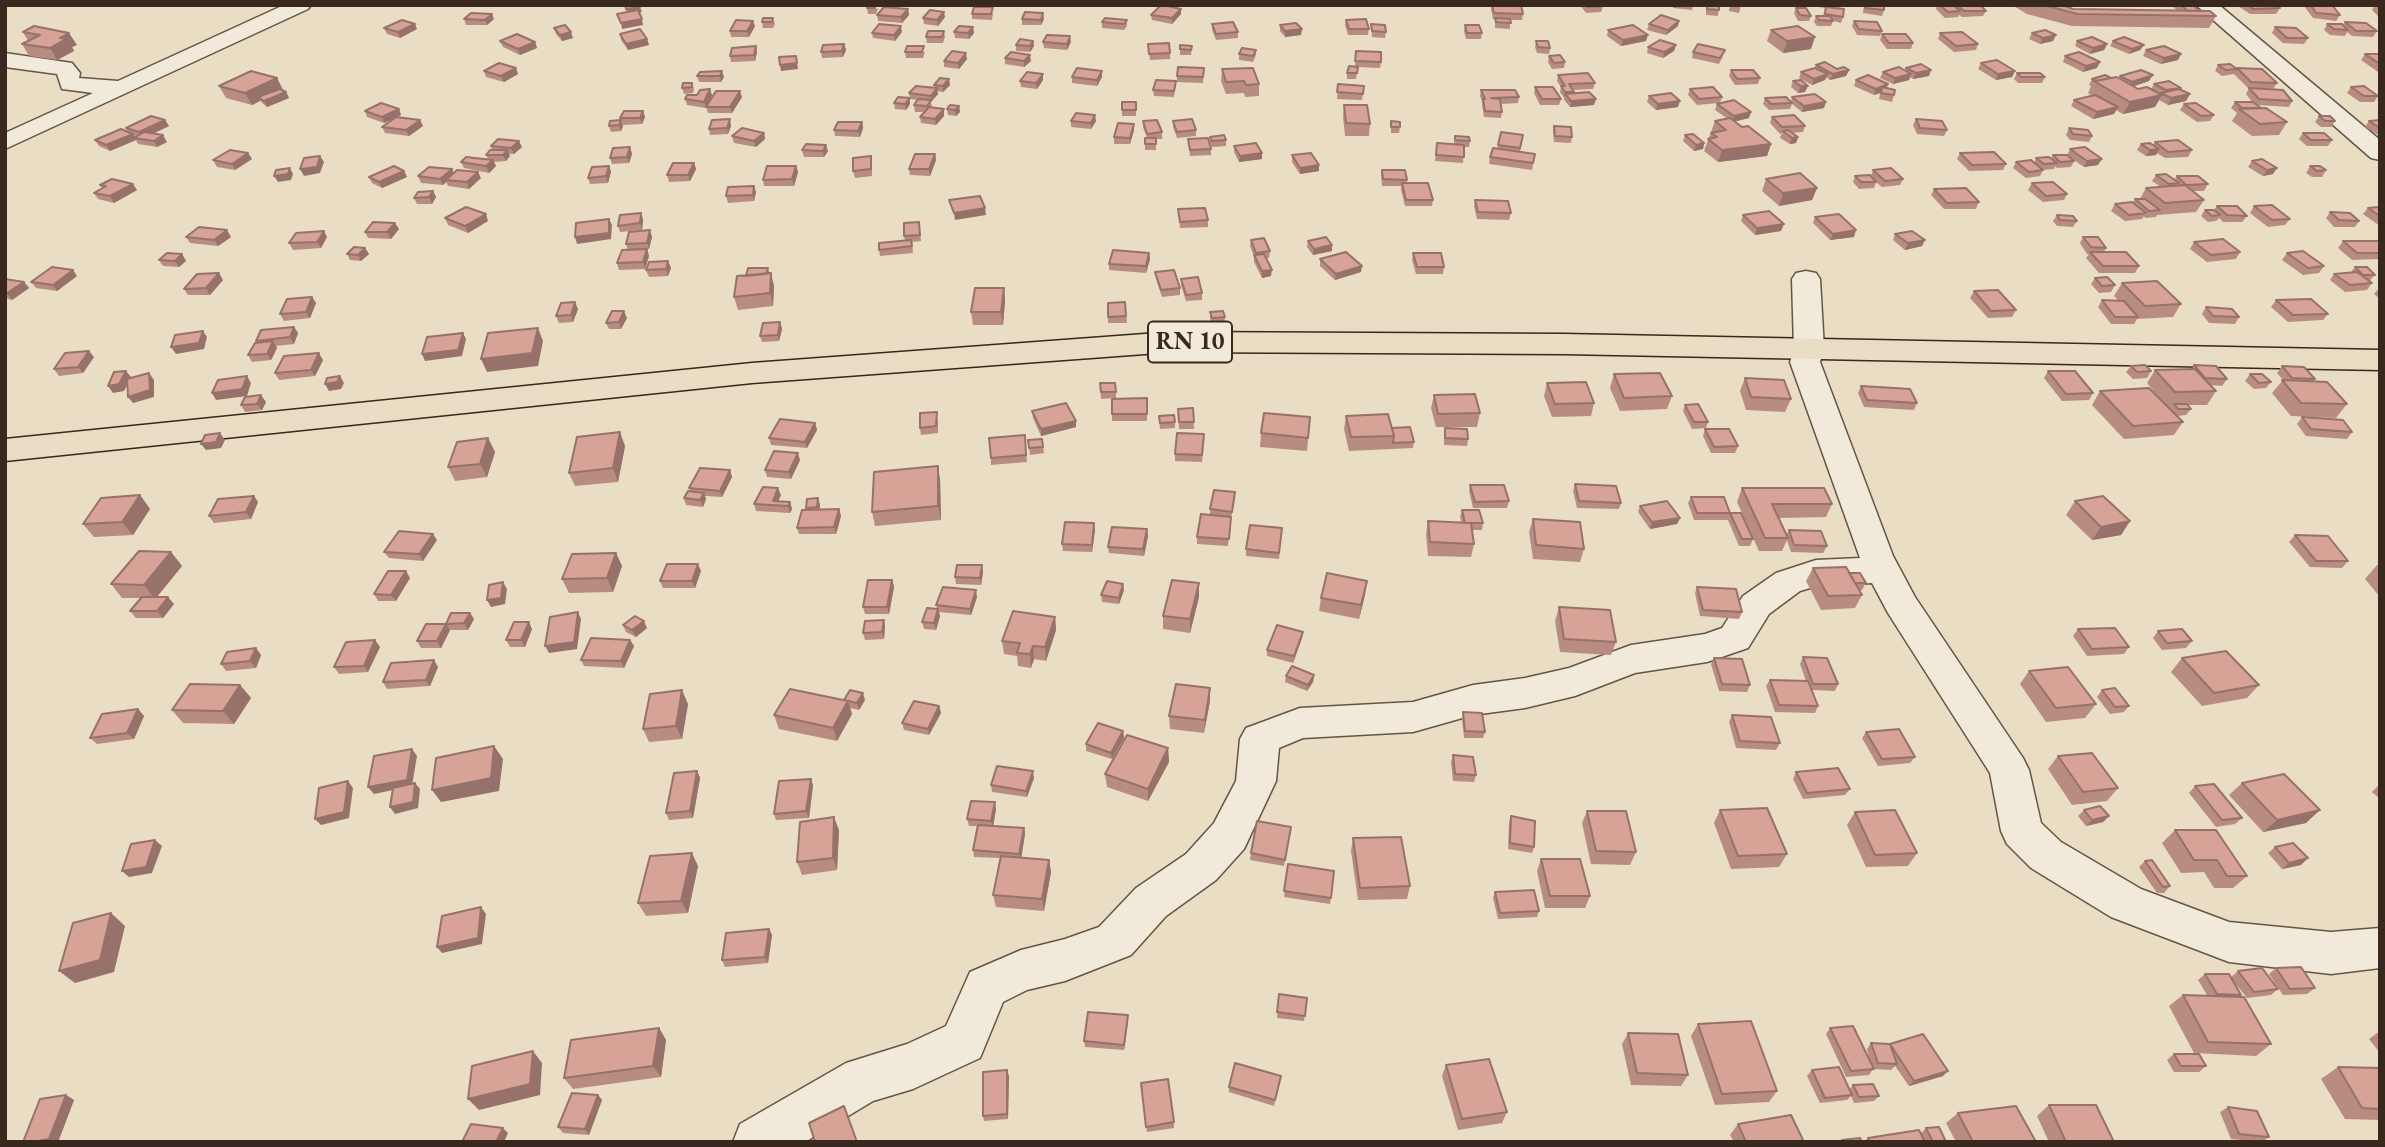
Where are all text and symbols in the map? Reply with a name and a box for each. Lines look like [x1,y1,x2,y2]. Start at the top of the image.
road number: RN 10 [1148,321,1232,362]

